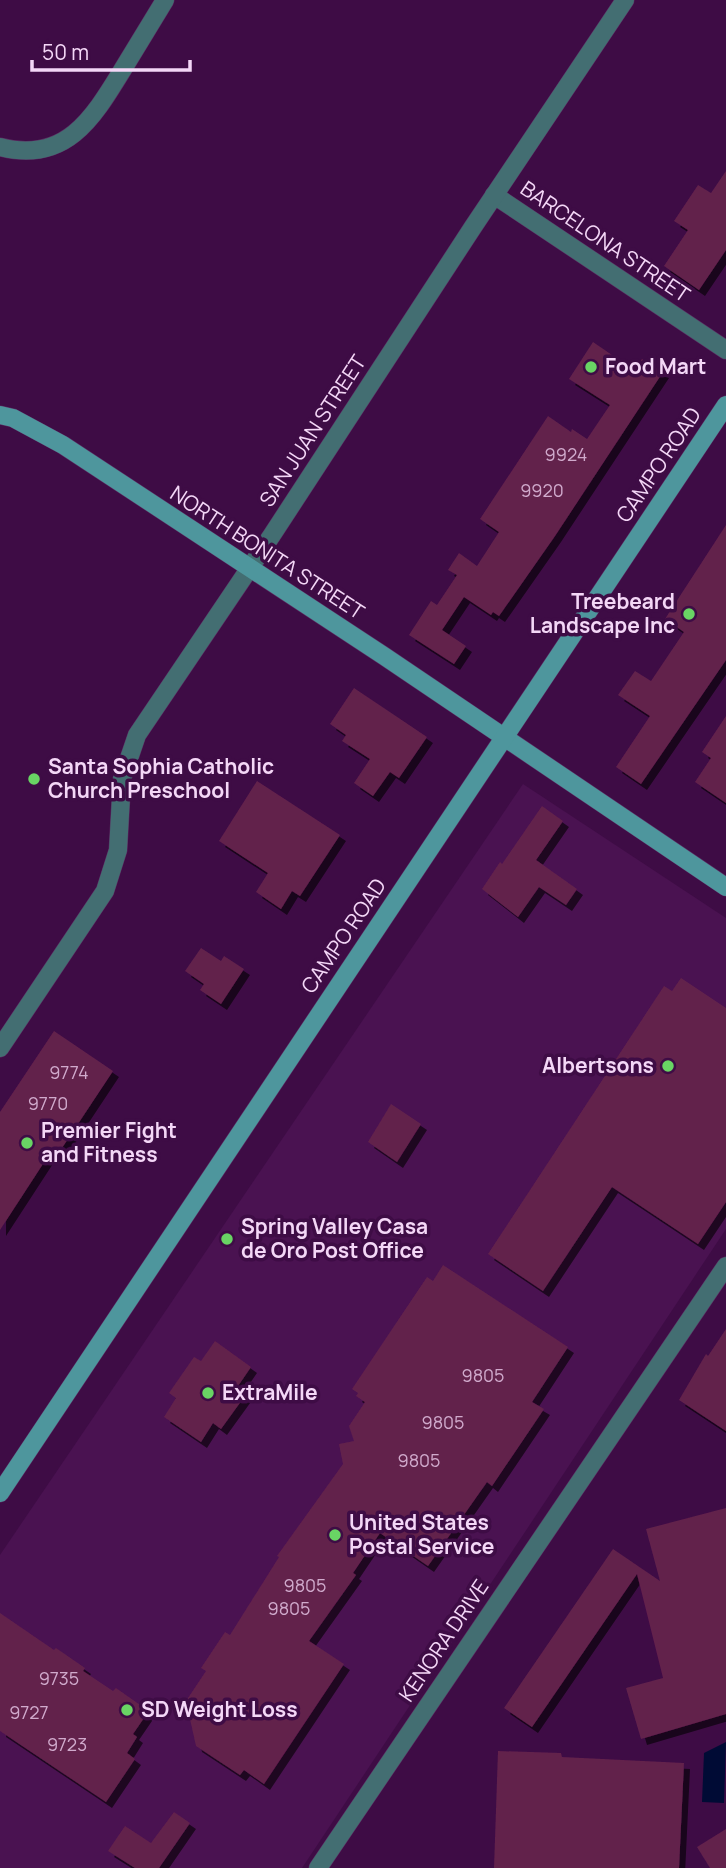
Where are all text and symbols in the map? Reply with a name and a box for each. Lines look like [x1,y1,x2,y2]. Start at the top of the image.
scale bar [32,28,189,72]
text: 50 m [42,38,89,66]
street label: BARCELONA STREET [515,174,696,309]
street label: SAN JUAN STREET [253,349,372,512]
place label: Food Mart [605,352,706,380]
marker: Food Mart [583,359,599,375]
street label: CAMPO ROAD [609,401,707,527]
house number: 9924 [545,442,587,466]
house number: 9920 [520,478,564,502]
street label: NORTH BONITA STREET [165,479,370,626]
place label: Treebeard Landscape Inc [530,587,675,639]
marker: Treebeard Landscape Inc [681,606,697,622]
place label: Santa Sophia Catholic Church Preschool [48,752,274,804]
marker: Santa Sophia Catholic Church Preschool [26,771,42,787]
street label: CAMPO ROAD [294,872,392,998]
place label: Albertsons [542,1051,654,1079]
marker: Albertsons [660,1058,676,1074]
house number: 9774 [49,1060,89,1084]
house number: 9770 [28,1091,68,1115]
place label: Premier Fight and Fitness [41,1116,177,1168]
marker: Premier Fight and Fitness [19,1135,35,1151]
place label: Spring Valley Casa de Oro Post Office [241,1212,428,1264]
marker: Spring Valley Casa de Oro Post Office [219,1231,235,1247]
house number: 9805 [462,1363,505,1387]
place label: ExtraMile [222,1378,318,1406]
marker: ExtraMile [200,1385,216,1401]
house number: 9805 [422,1410,465,1434]
house number: 9805 [398,1448,441,1472]
place label: United States Postal Service [349,1508,494,1560]
marker: United States Postal Service [327,1527,343,1543]
house number: 9805 [284,1573,327,1597]
street label: KENORA DRIVE [392,1574,494,1707]
house number: 9805 [268,1596,311,1620]
house number: 9735 [39,1666,79,1690]
place label: SD Weight Loss [141,1695,298,1723]
house number: 9727 [9,1700,49,1724]
marker: SD Weight Loss [119,1702,135,1718]
house number: 9723 [47,1732,87,1756]

